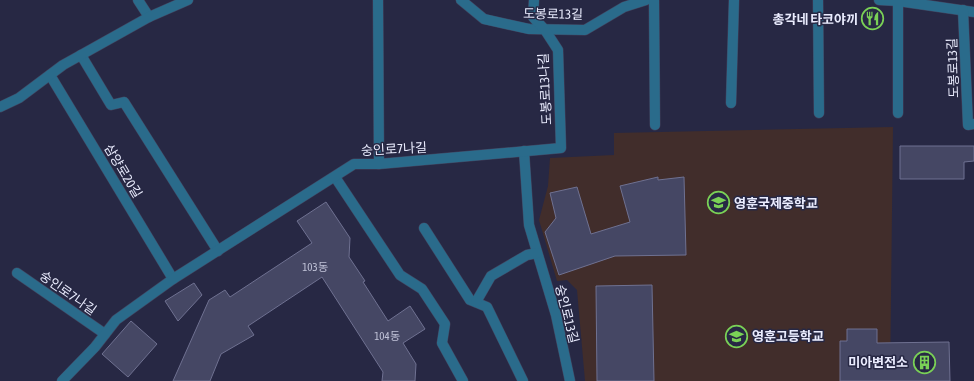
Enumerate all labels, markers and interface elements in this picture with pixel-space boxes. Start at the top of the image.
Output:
street label: 도봉로13길 [523,6,583,22]
restaurant icon: 총각네 타코야끼 [860,6,886,32]
place label: 총각네 타코야끼 [772,12,858,27]
street label: 도봉로13길 [944,38,962,98]
street label: 도봉로13나길 [536,53,554,125]
street label: 숭인로7나길 [361,140,427,158]
street label: 삼양로20길 [101,141,145,201]
school or university icon: 영훈국제중학교 [705,190,731,216]
place label: 영훈국제중학교 [734,196,818,211]
house number: 103동 [302,261,328,273]
street label: 숭인로7나길 [37,268,99,318]
street label: 숭인로13길 [552,283,582,345]
school or university icon: 영훈고등학교 [723,323,749,349]
place label: 영훈고등학교 [752,329,824,344]
house number: 104동 [374,330,400,342]
building icon: 미아변전소 [911,349,937,375]
place label: 미아변전소 [848,355,908,370]

